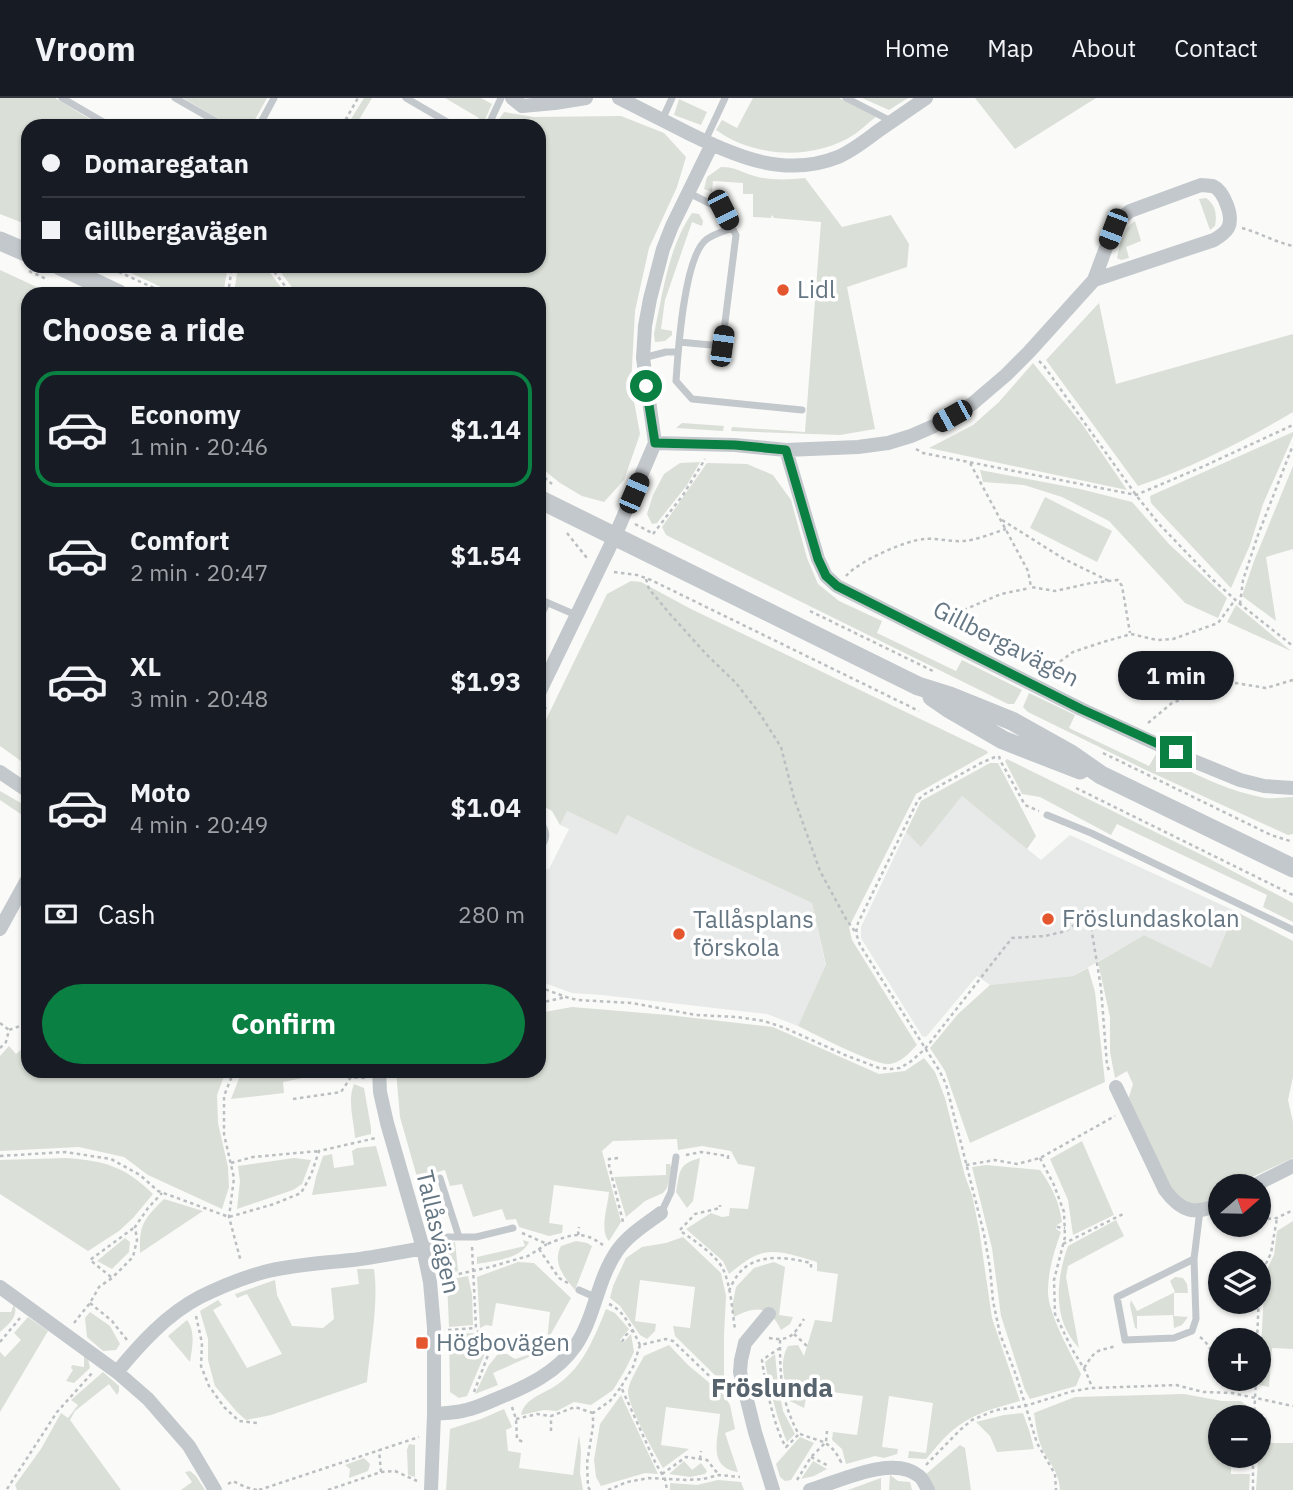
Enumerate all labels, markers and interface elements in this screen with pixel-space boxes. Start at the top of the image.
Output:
text: Vroom [35,27,136,70]
text: Home [885,32,949,64]
text: Map [987,32,1033,64]
text: About [1071,32,1136,64]
text: Contact [1174,32,1258,64]
text: Domaregatan [84,146,249,180]
car [705,187,742,233]
car [1096,206,1131,252]
text: Gillbergavägen [84,213,268,247]
place label: Lidl [797,273,835,305]
marker: Lidl [775,282,791,298]
text: Choose a ride [42,308,245,350]
car [709,324,736,368]
route start [630,370,662,402]
text: Economy [130,397,241,431]
car [929,397,976,435]
icon: car [46,398,109,461]
text: $1.14 [451,412,521,446]
text: 1 min · 20:46 [130,431,268,461]
car [617,470,652,516]
text: Comfort [130,523,229,557]
icon: car [46,524,109,587]
text: $1.54 [451,538,521,572]
text: 2 min · 20:47 [130,557,268,587]
street label: Gillbergavägen [928,593,1085,694]
text: XL [130,649,161,683]
icon: car [46,650,109,713]
callout: 1 min [1118,650,1234,700]
text: 1 min [1146,660,1206,690]
text: $1.93 [451,664,521,698]
text: 3 min · 20:48 [130,683,268,713]
route end [1160,736,1192,768]
text: Moto [130,775,190,809]
icon: car [46,776,109,839]
text: $1.04 [451,790,521,824]
text: 4 min · 20:49 [130,809,268,839]
icon: cash [42,895,80,933]
text: Cash [98,897,155,931]
text: 280 m [458,899,525,929]
place label: Fröslundaskolan [1062,902,1240,934]
place label: Tallåsplans förskola [693,903,814,963]
marker: Fröslundaskolan [1040,911,1056,927]
marker: Tallåsplans förskola [671,926,687,942]
button: Confirm [42,984,525,1064]
street label: Tallåsvägen [409,1167,469,1297]
north arrow [1208,1174,1270,1237]
map controls [1208,1174,1271,1468]
button: layers [1208,1251,1271,1314]
place label: Högbovägen [436,1326,570,1358]
button: + [1208,1328,1271,1391]
marker: Högbovägen [414,1335,430,1351]
district label: Fröslunda [711,1370,833,1404]
button: − [1208,1405,1271,1468]

